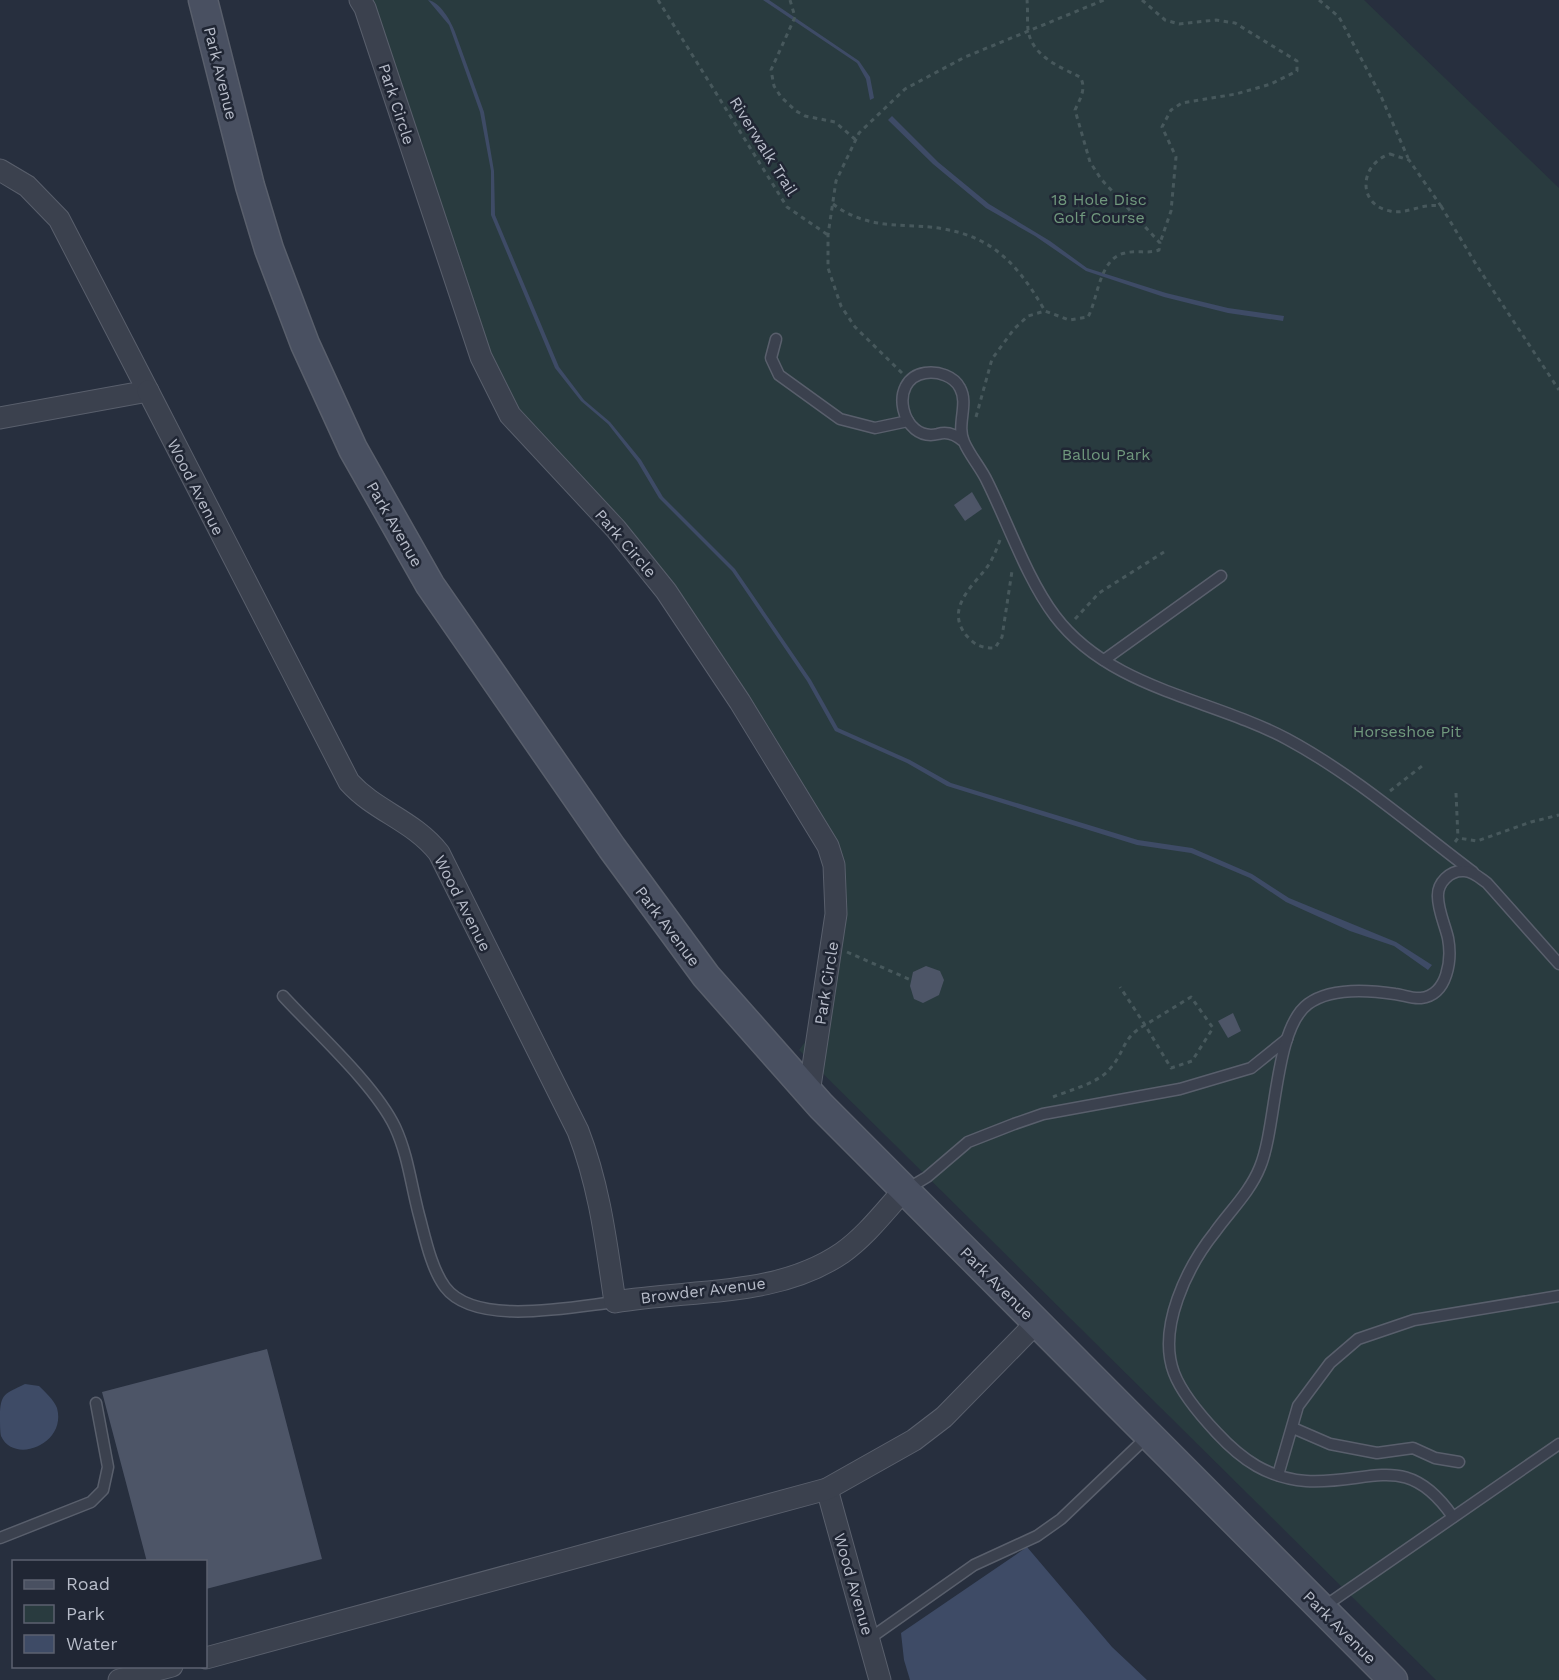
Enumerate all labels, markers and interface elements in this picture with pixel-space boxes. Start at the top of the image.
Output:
street label: Park Avenue [200,24,241,122]
street label: Park Circle [374,61,419,147]
street label: Riverwalk Trail [726,93,802,199]
park label: 18 Hole Disc Golf Course [1051,190,1147,227]
street label: Wood Avenue [163,436,228,539]
park label: Ballou Park [1062,445,1150,464]
street label: Park Avenue [362,478,427,570]
street label: Park Circle [591,505,660,581]
park label: Horseshoe Pit [1353,722,1462,741]
street label: Wood Avenue [430,852,495,955]
street label: Park Avenue [631,882,704,970]
street label: Park Circle [811,940,842,1026]
street label: Park Avenue [956,1243,1037,1324]
street label: Browder Avenue [639,1273,767,1308]
street label: Wood Avenue [830,1531,877,1637]
legend [12,1560,207,1668]
text: Road [66,1573,110,1594]
street label: Park Avenue [1299,1587,1380,1668]
text: Park [66,1603,105,1624]
text: Water [66,1633,118,1654]

